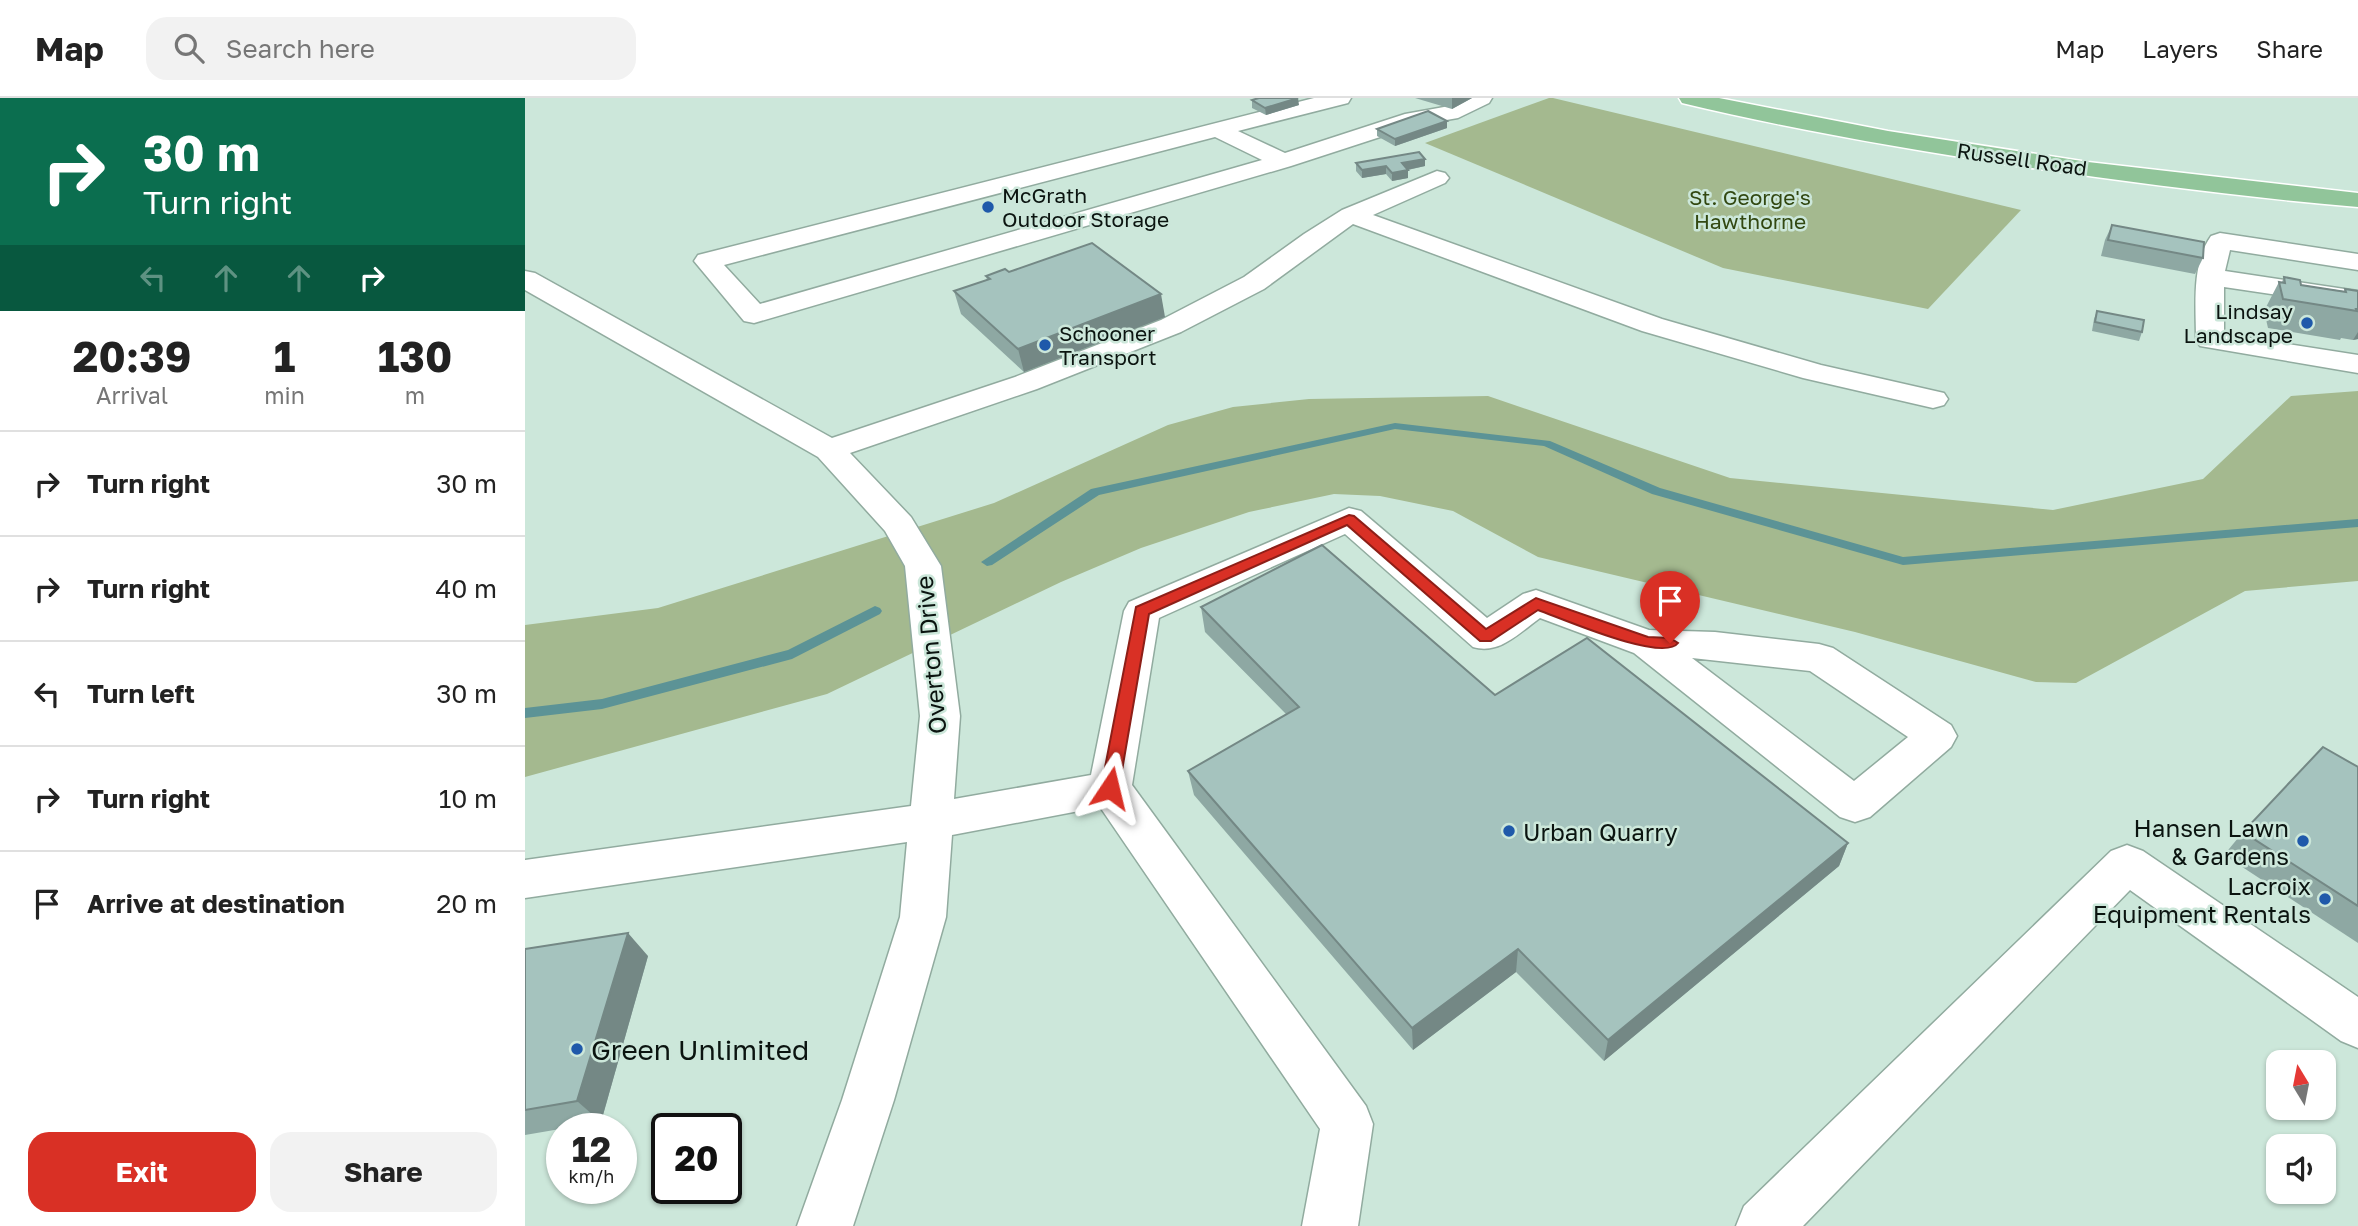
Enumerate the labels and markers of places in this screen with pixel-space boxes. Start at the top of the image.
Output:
place label: McGrath Outdoor Storage [1002,182,1169,232]
marker: McGrath Outdoor Storage [980,199,996,215]
place label: Lindsay Landscape [2184,298,2293,348]
marker: Lindsay Landscape [2299,315,2315,331]
place label: Schooner Transport [1059,320,1157,370]
marker: Schooner Transport [1037,337,1053,353]
pin [1640,571,1700,643]
place label: Hansen Lawn & Gardens [2134,813,2289,870]
place label: Urban Quarry [1523,817,1678,846]
marker: Urban Quarry [1501,823,1517,839]
marker: Hansen Lawn & Gardens [2295,833,2311,849]
place label: Lacroix Equipment Rentals [2093,871,2311,928]
marker: Lacroix Equipment Rentals [2317,891,2333,907]
place label: Green Unlimited [591,1033,809,1066]
marker: Green Unlimited [569,1041,585,1057]

